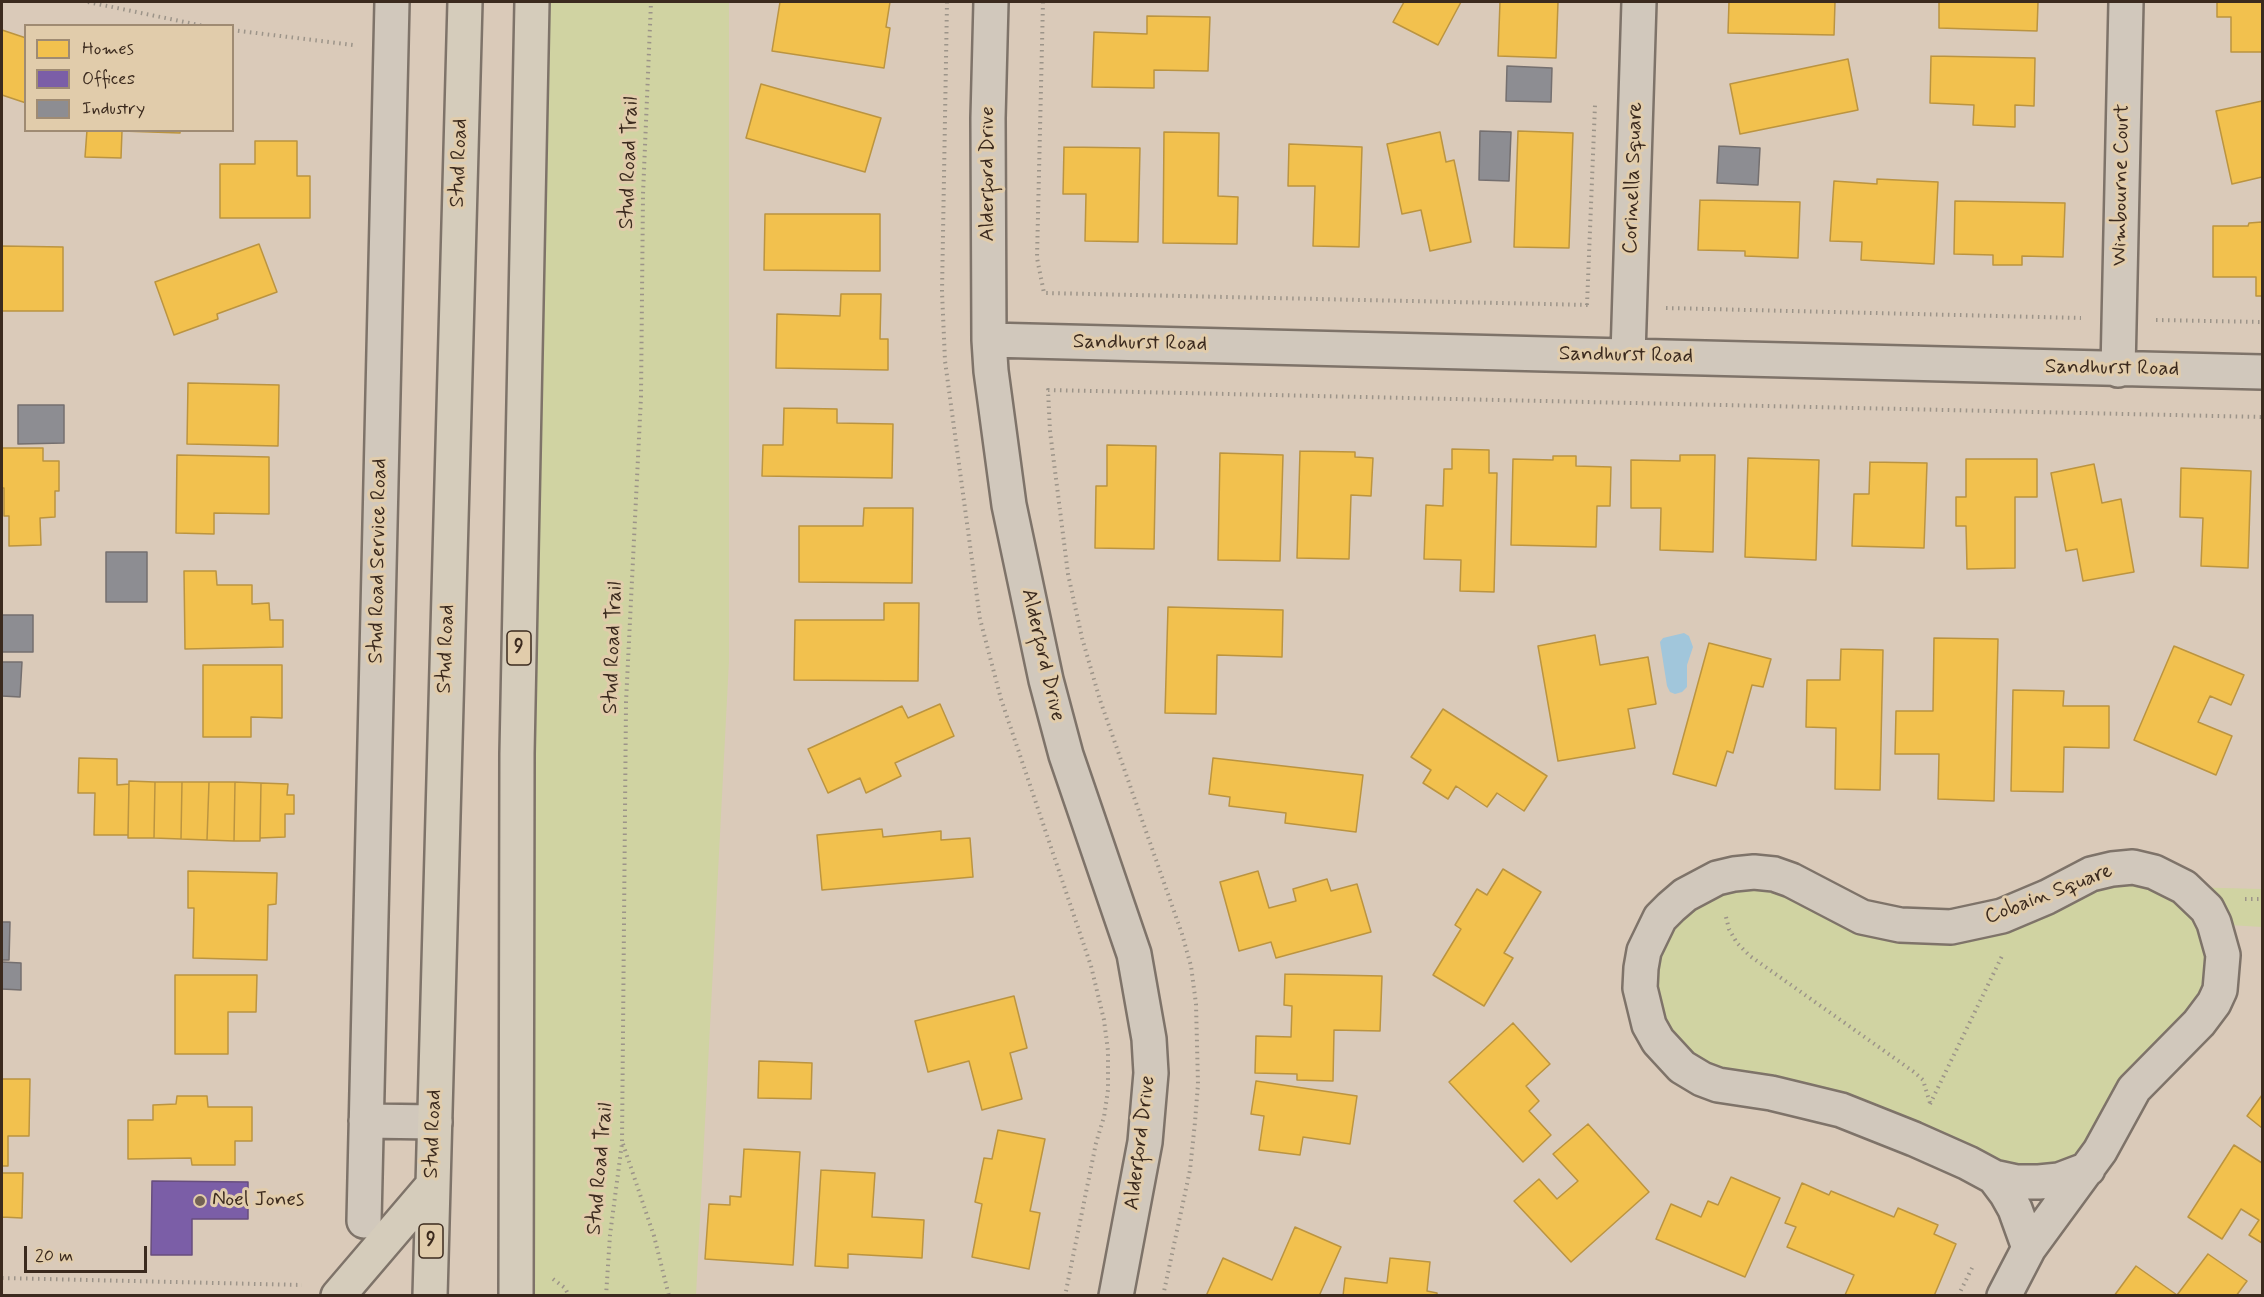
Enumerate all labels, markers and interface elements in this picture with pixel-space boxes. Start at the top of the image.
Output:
legend [24,24,234,132]
text: Homes [82,37,134,61]
text: Offices [82,67,135,91]
street label: Stud Road Trail [615,96,645,230]
text: Industry [82,97,145,121]
street label: Corinella Square [1619,101,1649,255]
street label: Wimbourne Court [2108,104,2136,266]
street label: Alderford Drive [976,106,1002,242]
street label: Stud Road [446,118,474,208]
street label: Sandhurst Road [1073,330,1207,358]
street label: Sandhurst Road [1559,342,1693,370]
street label: Sandhurst Road [2045,355,2179,383]
street label: Stud Road Service Road [365,458,393,664]
street label: Stud Road Trail [599,581,629,715]
street label: Alderford Drive [1015,586,1069,724]
street label: Stud Road [433,604,461,694]
road number: 9 [507,631,531,665]
street label: Cobain Square [1982,859,2116,931]
street label: Alderford Drive [1120,1074,1162,1212]
street label: Stud Road [420,1089,448,1179]
street label: Stud Road Trail [583,1102,619,1236]
place label: Noel Jones [212,1188,304,1214]
marker: Noel Jones [193,1194,207,1208]
road number: 9 [419,1224,443,1258]
scale bar [27,1234,150,1272]
text: 20 m [35,1244,73,1268]

